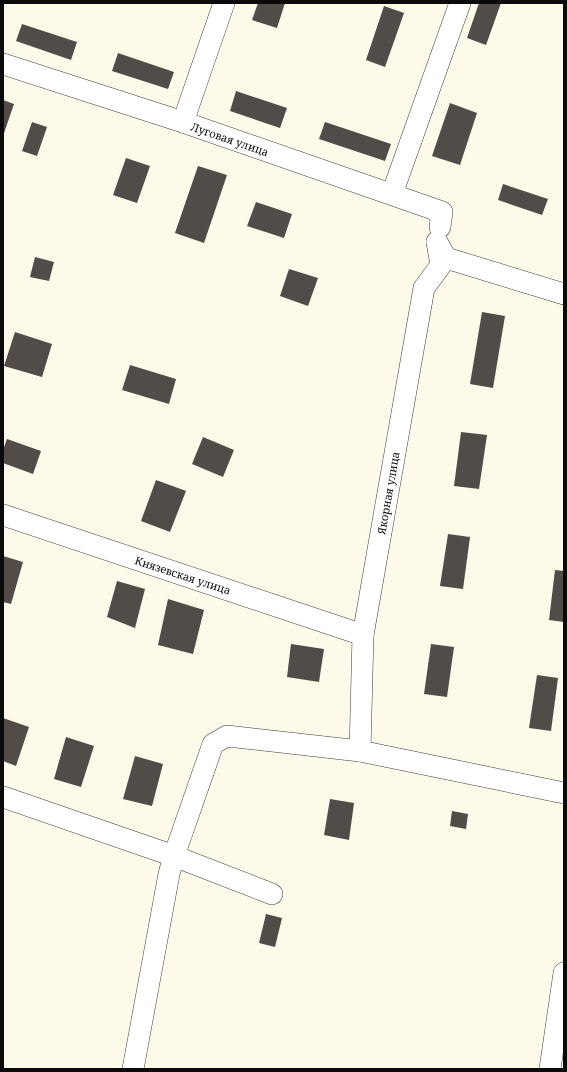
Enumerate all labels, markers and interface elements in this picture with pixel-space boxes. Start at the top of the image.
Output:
street label: Луговая улица [189,119,271,159]
street label: Якорная улица [373,450,403,537]
street label: Князевская улица [133,552,233,598]

